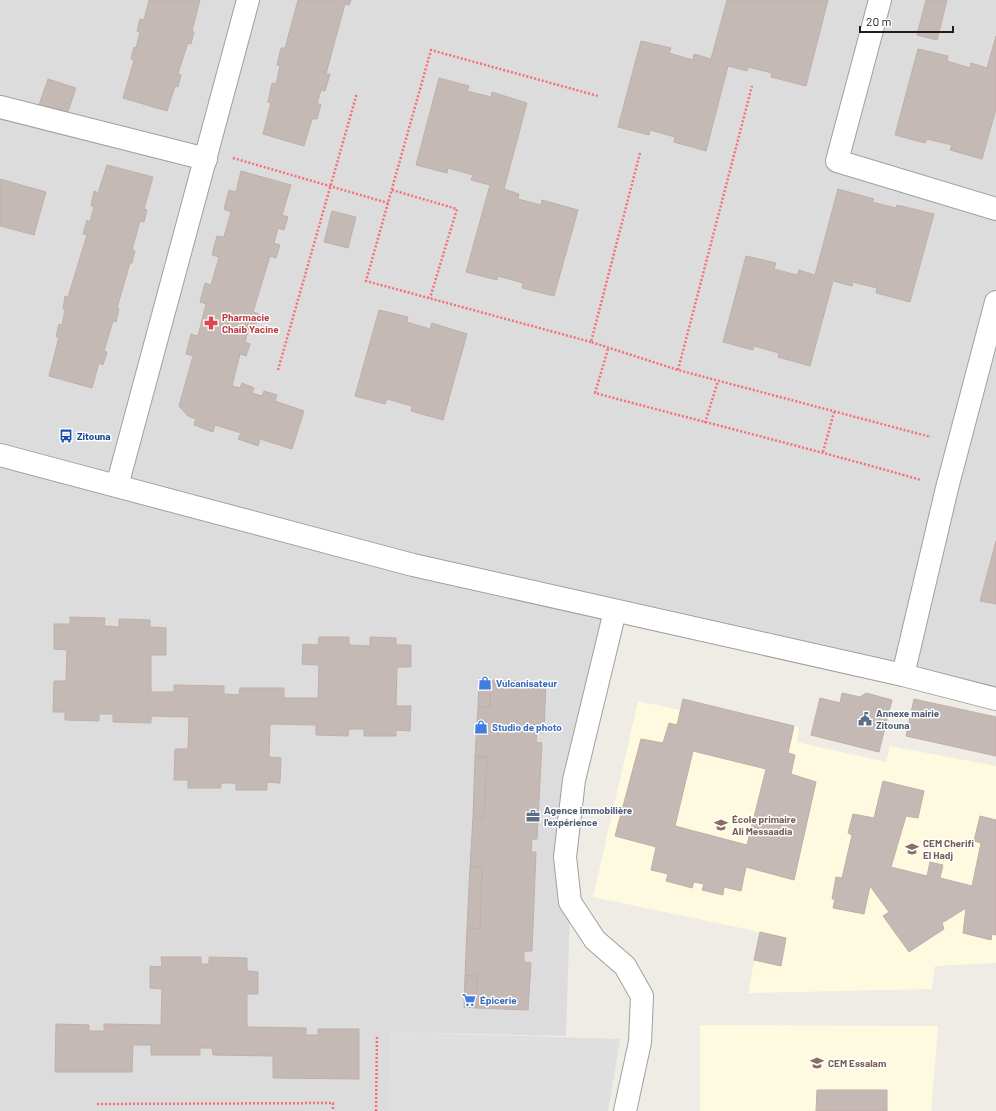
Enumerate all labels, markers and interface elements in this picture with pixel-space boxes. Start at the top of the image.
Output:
scale bar [860,8,953,34]
text: 20 m [866,14,892,28]
place label: Pharmacie Chaib Yacine [222,311,279,335]
pharmacy icon: Pharmacie Chaib Yacine [203,315,219,331]
bus stop icon: Zitouna [58,428,74,444]
place label: Zitouna [77,430,111,442]
shop icon: Vulcanisateur [477,675,493,691]
place label: Vulcanisateur [496,677,557,689]
place label: Annexe mairie Zitouna [876,707,940,731]
public building icon: Annexe mairie Zitouna [857,711,873,727]
shop icon: Studio de photo [473,719,489,735]
place label: Studio de photo [492,721,562,733]
place label: Agence immobilière l'expérience [544,804,633,828]
office icon: Agence immobilière l'expérience [525,808,541,824]
place label: École primaire Ali Messaadia [732,813,797,837]
school or university icon: École primaire Ali Messaadia [713,817,729,833]
place label: CEM Cherifi El Hadj [923,837,974,861]
school or university icon: CEM Cherifi El Hadj [904,841,920,857]
supermarket icon: Épicerie [461,992,477,1008]
place label: Épicerie [480,994,517,1006]
school or university icon: CEM Essalam [809,1055,825,1071]
place label: CEM Essalam [828,1057,886,1069]

